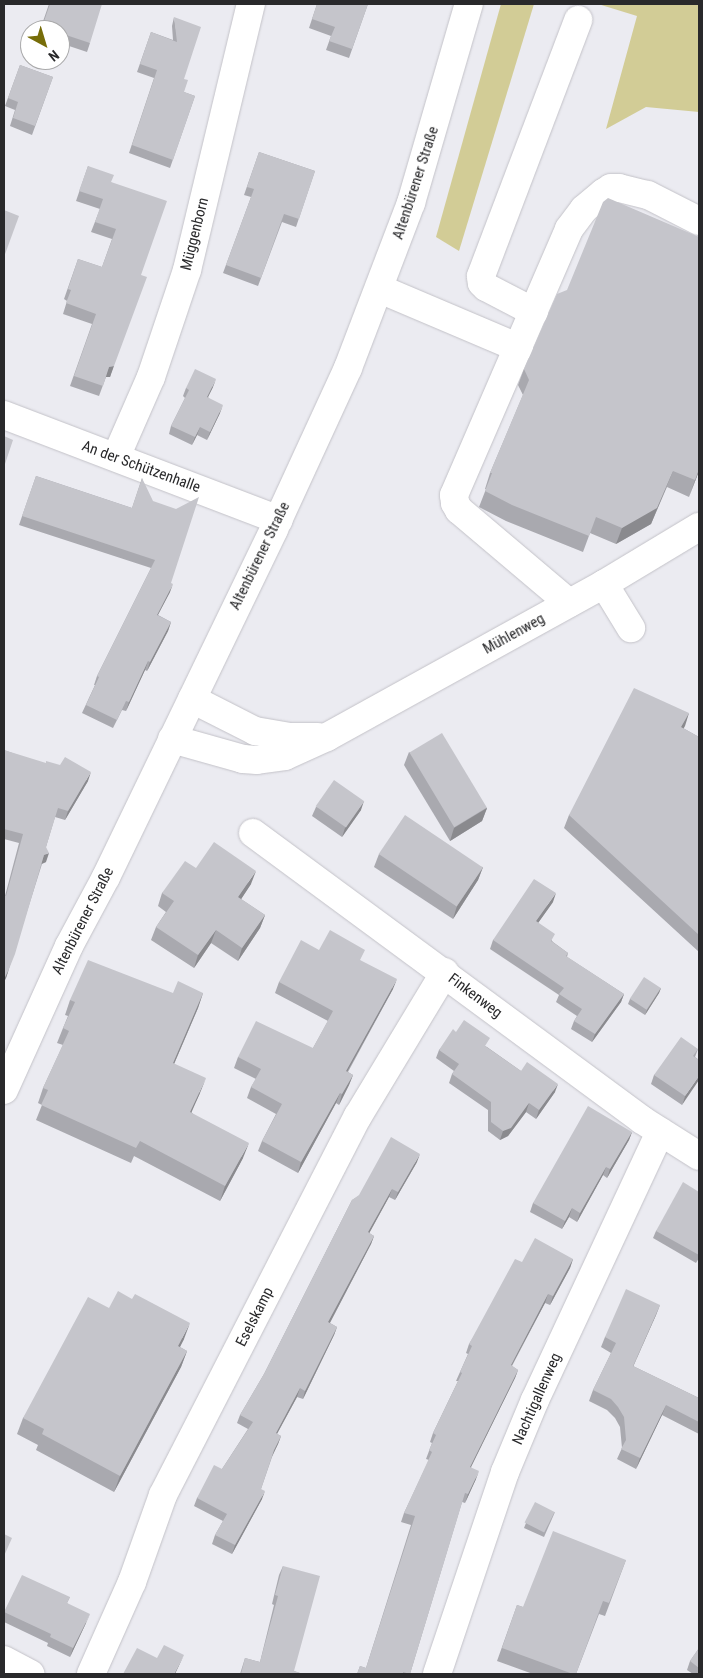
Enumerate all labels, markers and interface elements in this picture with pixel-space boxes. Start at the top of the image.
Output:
north arrow [20,20,70,70]
text: N [45,47,62,65]
street label: Altenbürener Straße [389,124,443,242]
street label: Müggenborn [177,196,213,272]
street label: An der Schützenhalle [79,437,203,497]
street label: Altenbürener Straße [226,499,294,613]
street label: Mühlenweg [480,610,548,658]
street label: Altenbürener Straße [48,864,118,978]
street label: Finkenweg [444,970,506,1022]
street label: Eselskamp [232,1284,278,1350]
street label: Nachtigallenweg [509,1350,565,1448]

